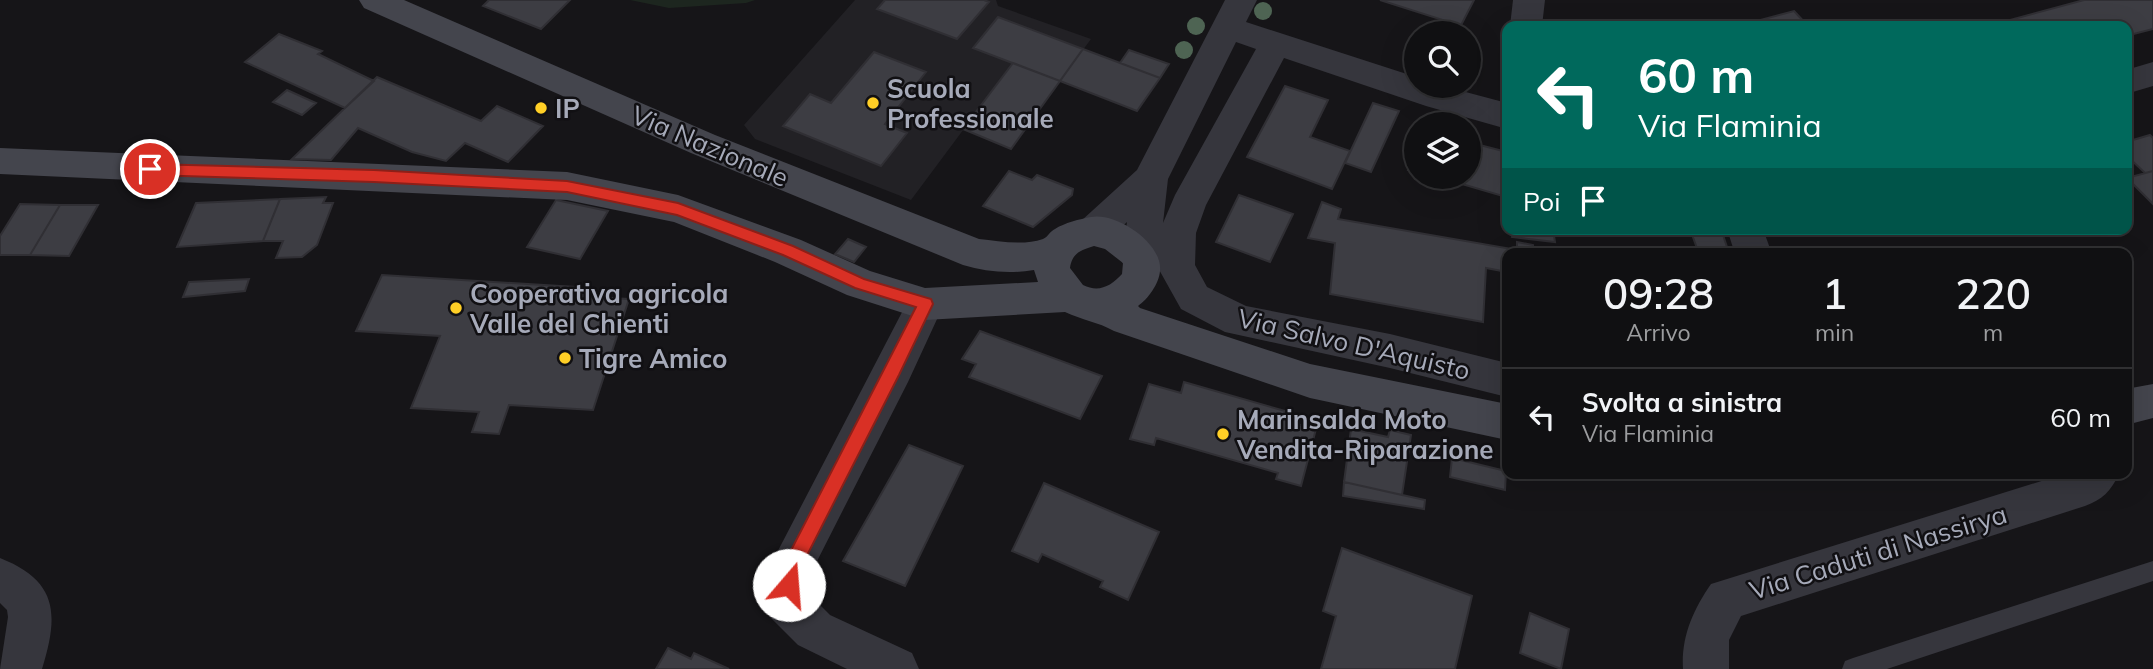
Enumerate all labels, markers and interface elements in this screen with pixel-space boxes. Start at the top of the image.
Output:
map controls [1404,21,1481,189]
button: search [1404,21,1481,98]
text: 60 m [1638,44,1754,105]
icon: left [1523,49,1614,140]
place label: Scuola Professionale [887,72,1054,135]
place label: IP [555,92,580,125]
marker: Scuola Professionale [865,95,881,111]
street label: Via Nazionale [626,98,794,194]
marker: IP [533,100,549,116]
text: Via Flaminia [1638,105,1822,145]
button: layers [1404,112,1481,189]
pin [120,139,180,199]
icon: arrive [131,150,169,188]
icon: arrive [1574,182,1612,220]
text: Poi [1523,185,1560,218]
text: 09:28 [1603,267,1714,320]
text: 1 [1822,267,1847,320]
text: 220 [1955,267,2031,320]
place label: Cooperativa agricola Valle del Chienti [469,277,728,340]
marker: Cooperativa agricola Valle del Chienti [448,300,464,316]
street label: Via Salvo D'Aquisto [1235,301,1473,387]
text: Arrivo [1626,318,1691,347]
text: min [1815,318,1854,347]
text: m [1983,318,2003,347]
place label: Tigre Amico [579,342,727,375]
marker: Tigre Amico [557,350,573,366]
text: Svolta a sinistra [1582,386,1782,419]
icon: left [1523,398,1561,436]
text: 60 m [2050,401,2111,434]
place label: Marinsalda Moto Vendita-Riparazione [1236,403,1494,466]
text: Via Flaminia [1582,419,1714,448]
marker: Marinsalda Moto Vendita-Riparazione [1215,426,1231,442]
street label: Via Caduti di Nassirya [1745,497,2011,607]
position arrow [752,548,826,622]

